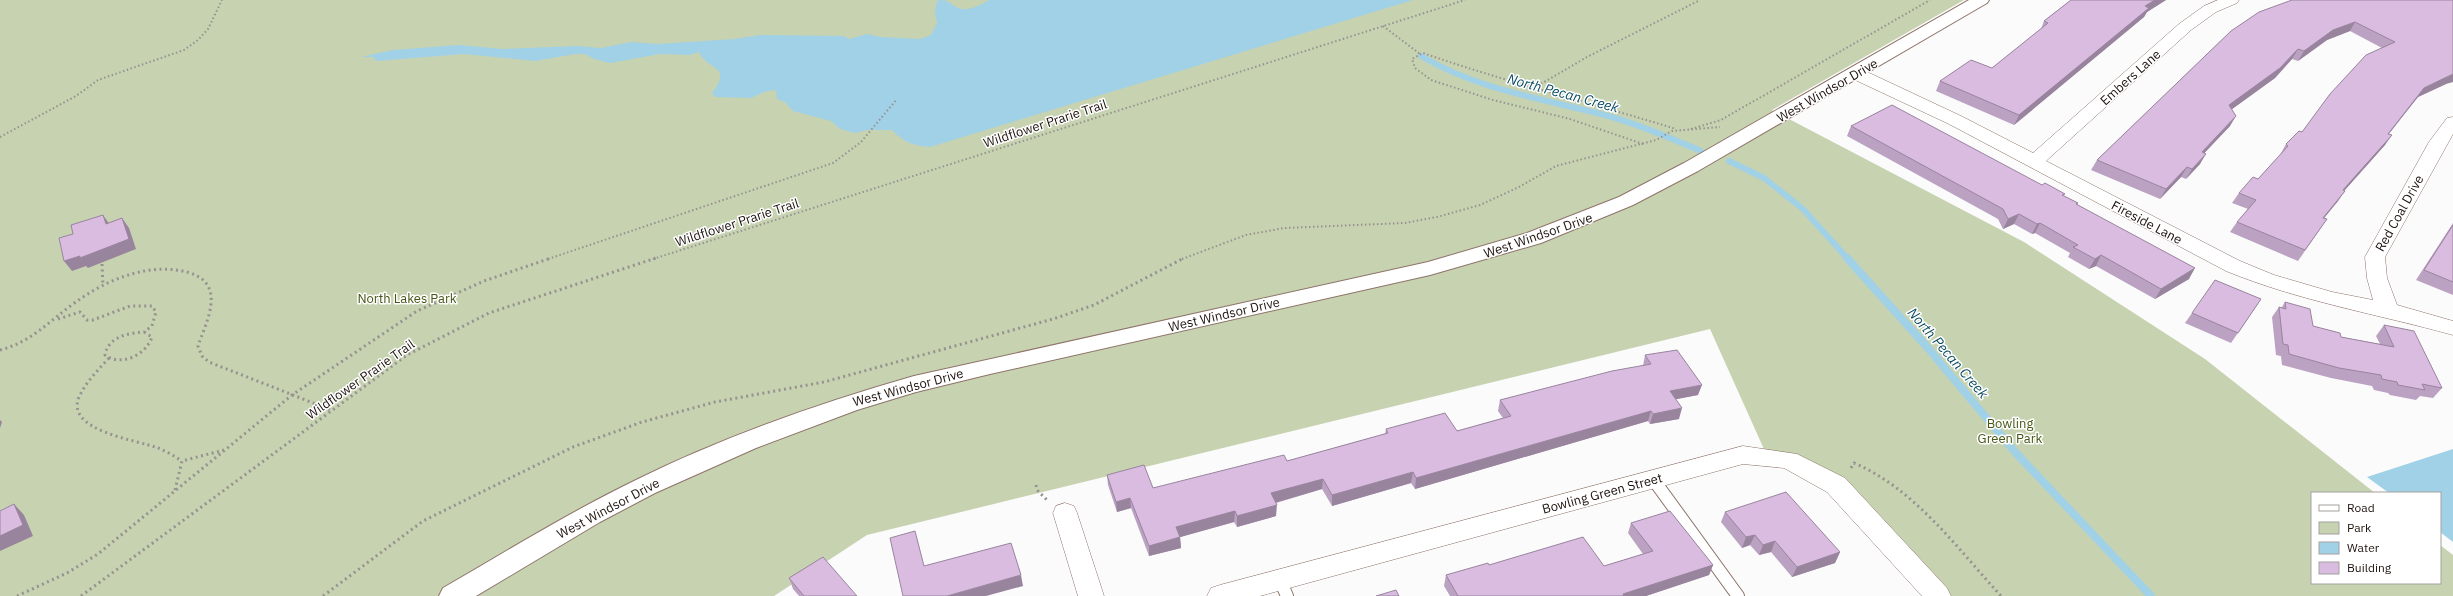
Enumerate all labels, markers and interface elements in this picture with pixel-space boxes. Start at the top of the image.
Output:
street label: Embers Lane [2097,46,2164,109]
street label: West Windsor Drive [1774,55,1881,126]
water label: North Pecan Creek [1505,69,1621,117]
street label: Wildflower Prarie Trail [981,95,1109,151]
street label: Red Coal Drive [2371,172,2427,255]
street label: Wildflower Prarie Trail [673,194,801,250]
street label: Fireside Lane [2108,197,2185,248]
street label: West Windsor Drive [1482,209,1595,262]
park label: North Lakes Park [357,290,457,307]
street label: West Windsor Drive [1167,293,1281,336]
water label: North Pecan Creek [1904,304,1993,403]
street label: Wildflower Prarie Trail [303,335,418,423]
street label: West Windsor Drive [851,365,965,410]
park label: Bowling Green Park [1978,415,2043,447]
street label: Bowling Green Street [1540,469,1664,518]
street label: West Windsor Drive [554,474,662,543]
legend [2311,492,2441,584]
text: Road [2347,500,2375,515]
text: Park [2347,520,2372,535]
text: Water [2347,540,2380,555]
text: Building [2347,560,2392,575]

